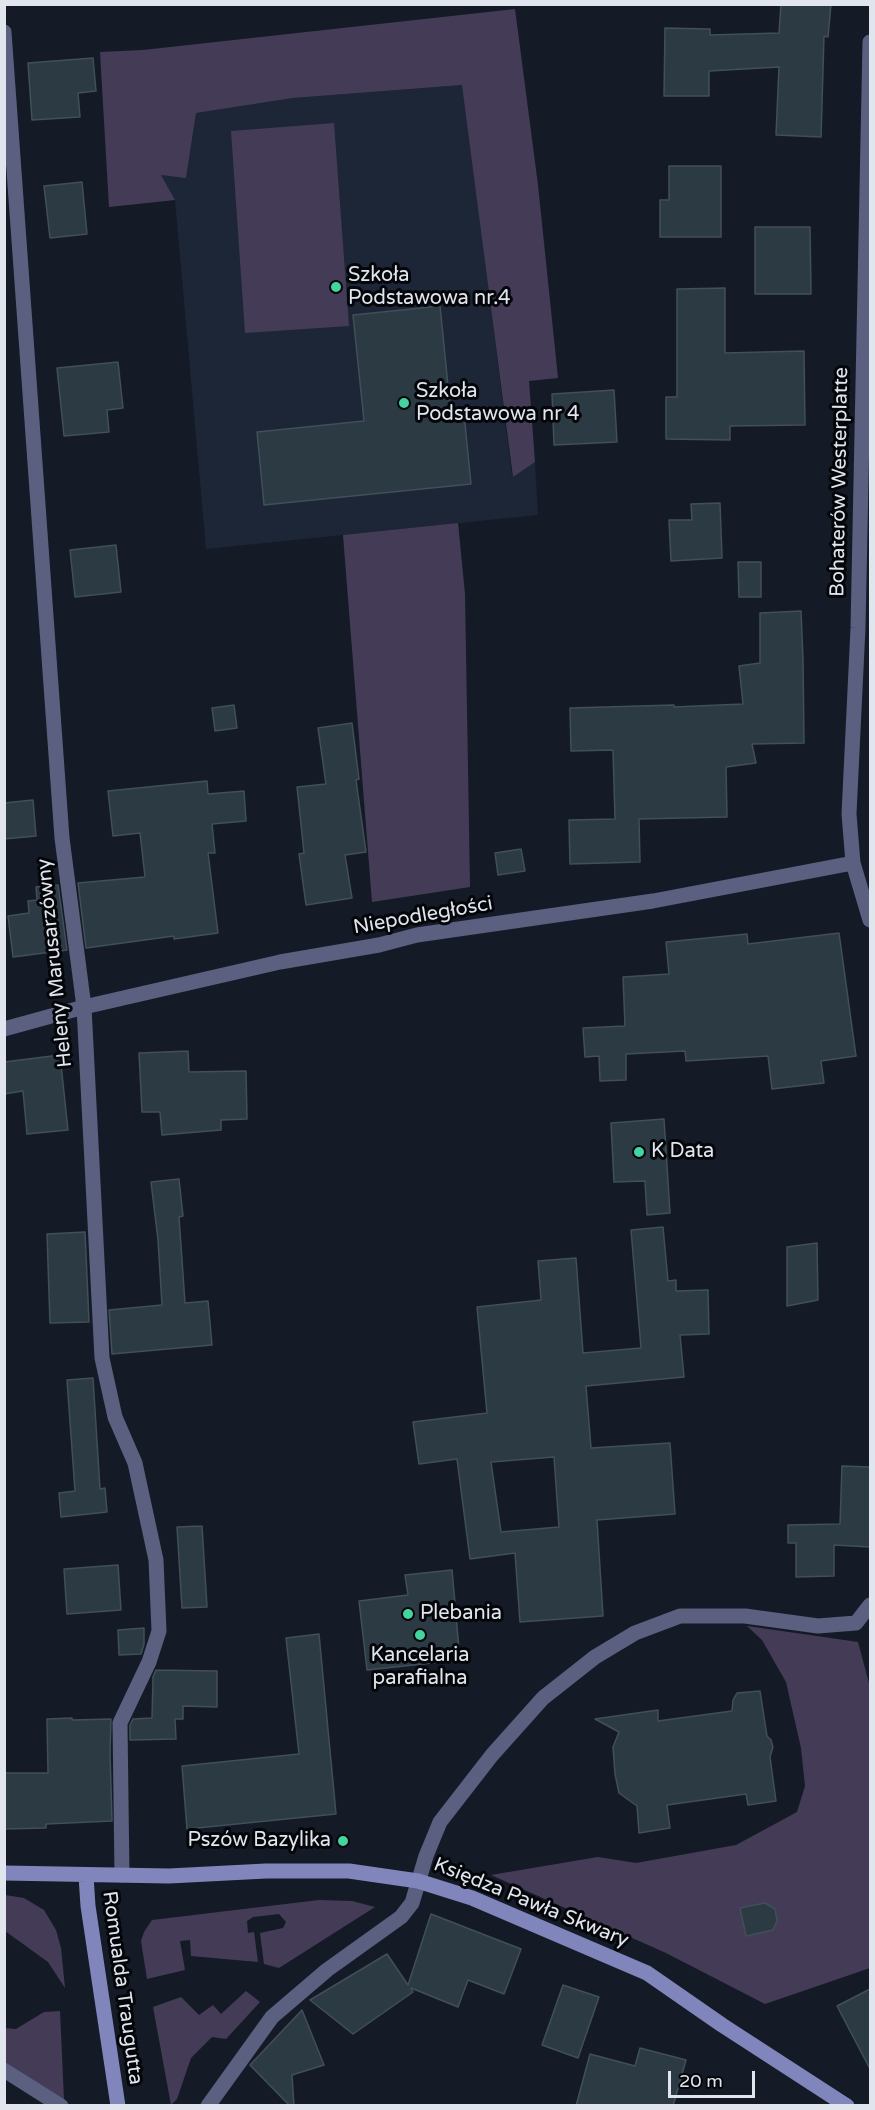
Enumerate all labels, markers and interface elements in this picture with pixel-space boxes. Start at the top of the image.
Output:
place label: Szkoła Podstawowa nr.4 [348,264,511,311]
marker: Szkoła Podstawowa nr.4 [329,280,343,294]
street label: Bohaterów Westerplatte [826,367,854,597]
place label: Szkoła Podstawowa nr 4 [416,380,580,427]
marker: Szkoła Podstawowa nr 4 [397,396,411,410]
street label: Heleny Marusarzówny [32,857,78,1069]
street label: Niepodległości [351,892,495,940]
place label: K Data [651,1140,714,1164]
marker: K Data [632,1145,646,1159]
place label: Plebania [420,1602,502,1626]
marker: Plebania [401,1607,415,1621]
marker: Kancelaria parafialna [413,1628,427,1642]
place label: Kancelaria parafialna [371,1644,469,1691]
place label: Pszów Bazylika [187,1829,331,1853]
marker: Pszów Bazylika [336,1834,350,1848]
street label: Księdza Pawła Skwary [430,1853,632,1953]
street label: Romualda Traugutta [97,1890,147,2086]
scale bar [671,2059,758,2097]
text: 20 m [679,2070,723,2092]

